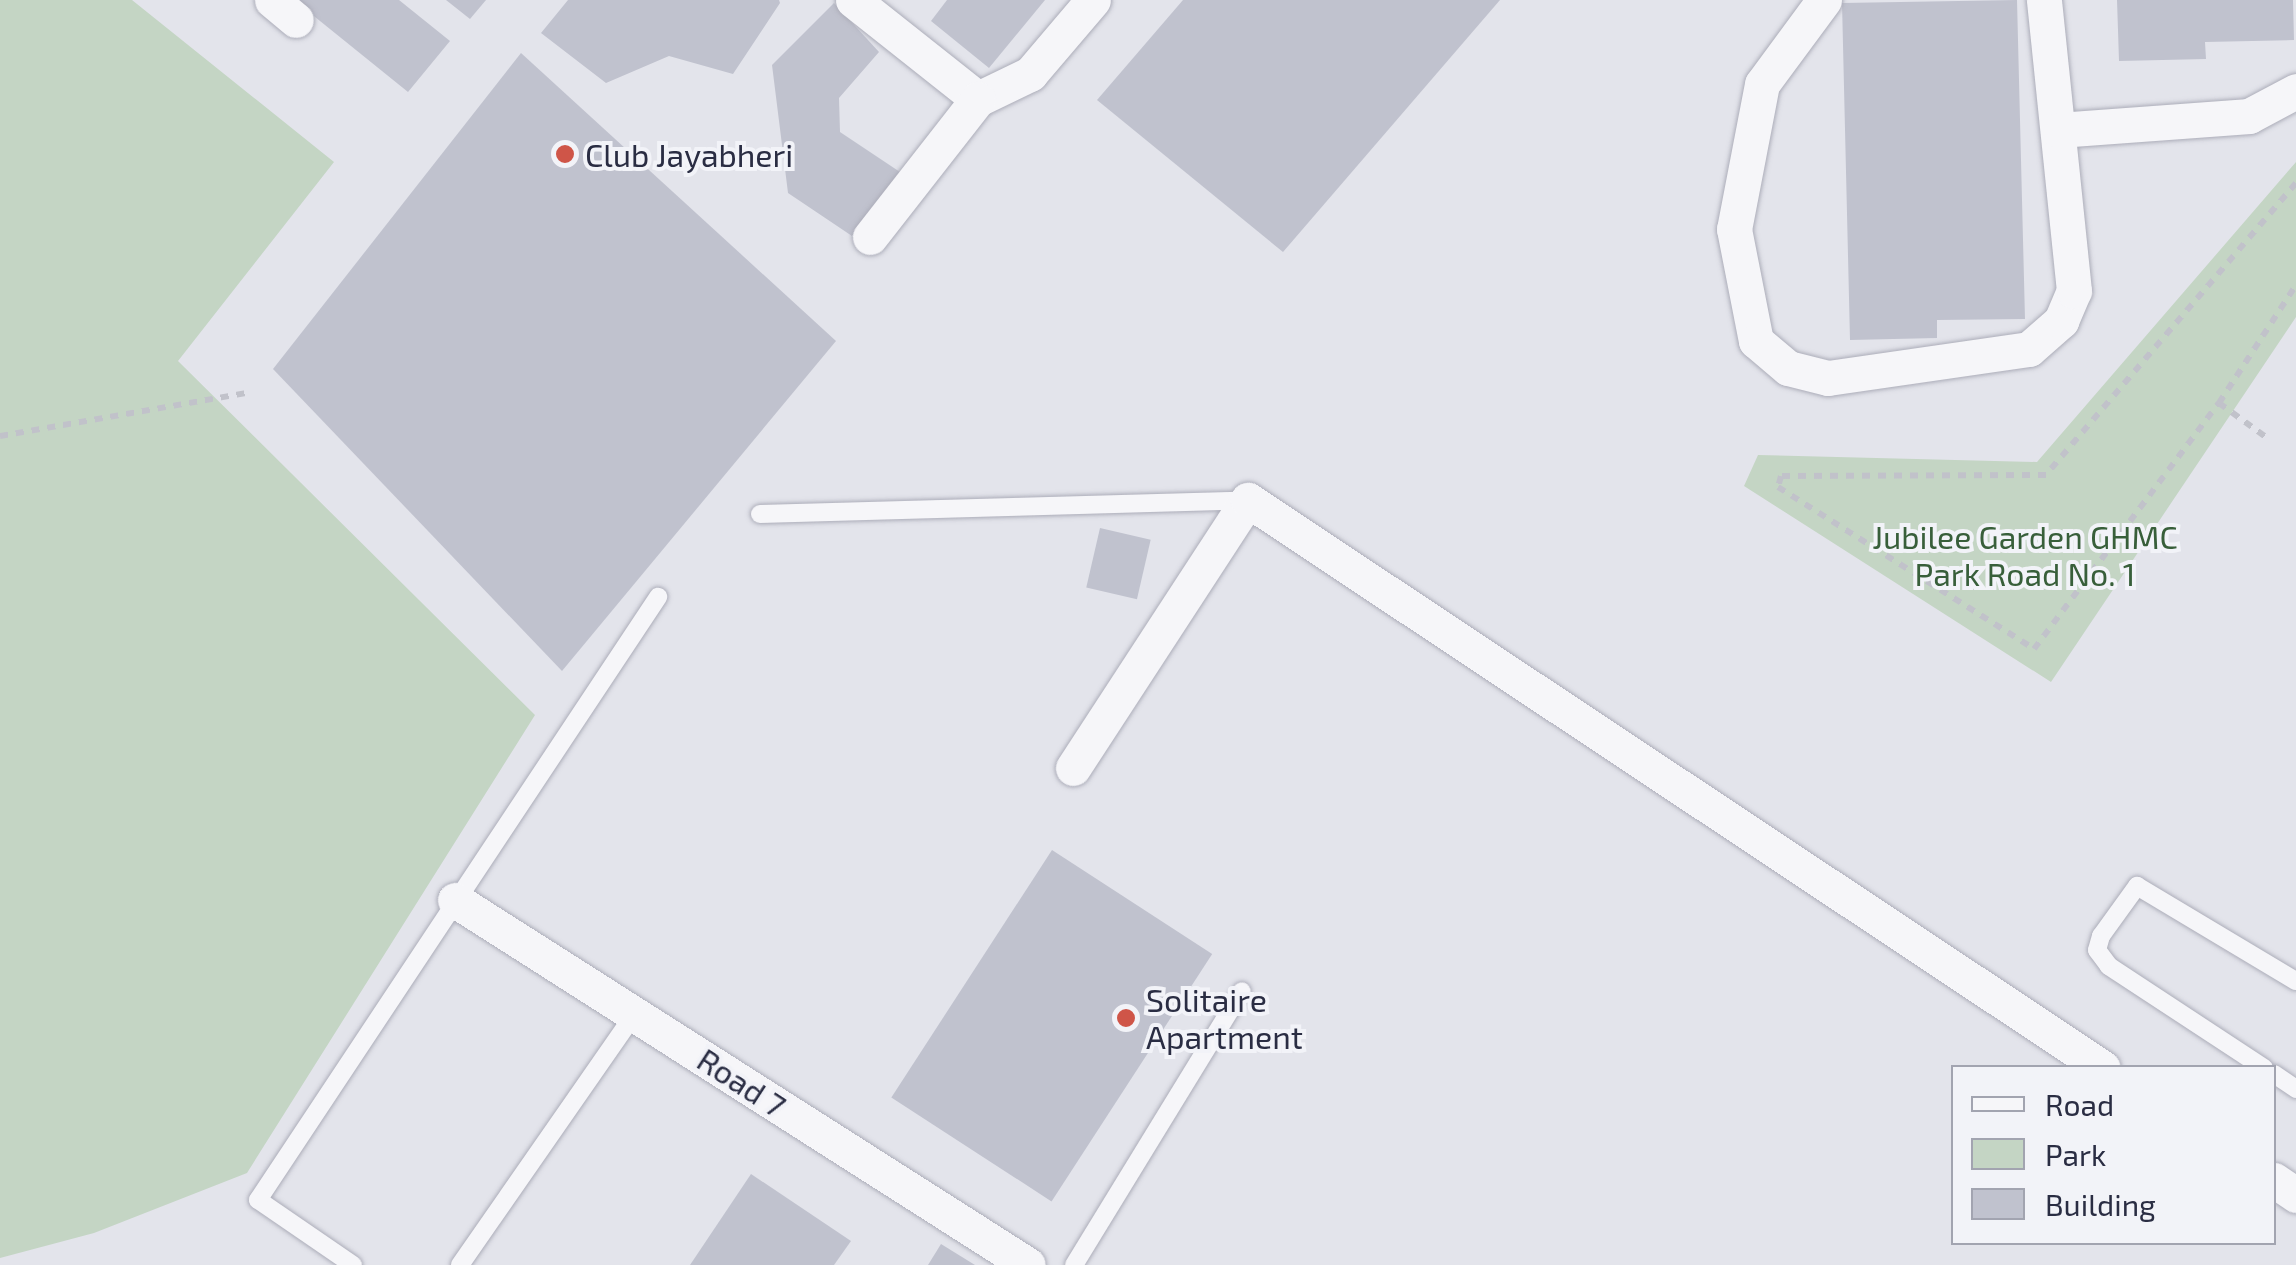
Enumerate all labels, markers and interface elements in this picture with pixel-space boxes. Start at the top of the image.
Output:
place label: Club Jayabheri [585,135,794,173]
marker: Club Jayabheri [554,143,576,165]
park label: Jubilee Garden GHMC Park Road No. 1 [1872,518,2178,593]
place label: Solitaire Apartment [1146,981,1303,1056]
marker: Solitaire Apartment [1115,1007,1137,1029]
street label: Road 7 [691,1039,793,1125]
legend [1951,1065,2276,1245]
text: Road [2045,1086,2114,1122]
text: Park [2045,1136,2106,1172]
text: Building [2045,1186,2156,1222]

